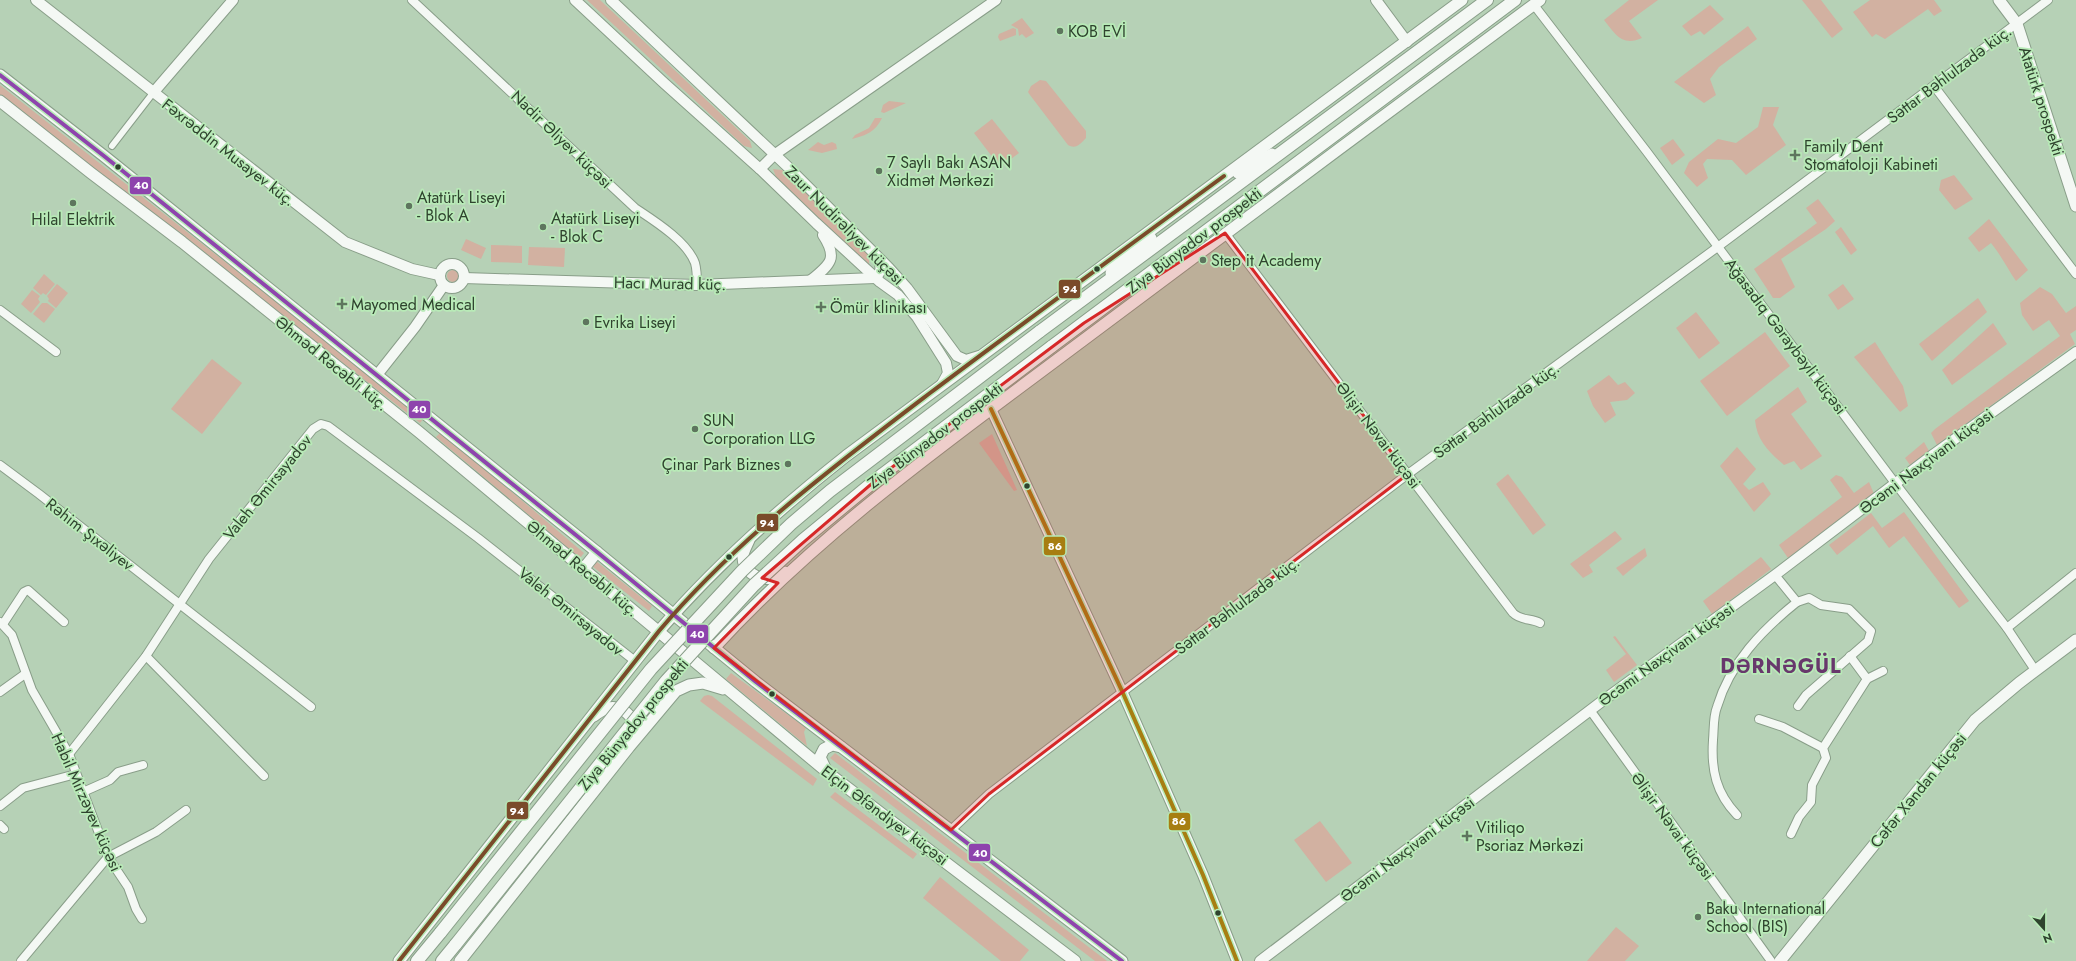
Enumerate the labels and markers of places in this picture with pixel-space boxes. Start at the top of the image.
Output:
place label: KOB EVİ [1068,20,1126,43]
marker: KOB EVİ [1055,26,1065,36]
place label: Family Dent Stomatoloji Kabineti [1804,135,1938,176]
marker: Family Dent Stomatoloji Kabineti [1789,149,1801,161]
place label: 7 Saylı Bakı ASAN Xidmət Mərkəzi [887,151,1011,192]
unlabelled marker [113,162,123,172]
marker: 7 Saylı Bakı ASAN Xidmət Mərkəzi [874,166,884,176]
place label: Atatürk Liseyi - Blok A [417,186,506,227]
marker: Hilal Elektrik [68,198,78,208]
marker: Atatürk Liseyi - Blok A [404,201,414,211]
place label: Atatürk Liseyi - Blok C [551,207,640,248]
place label: Hilal Elektrik [31,208,116,231]
marker: Atatürk Liseyi - Blok C [538,222,548,232]
place label: Step it Academy [1211,249,1322,272]
marker: Step it Academy [1198,255,1208,265]
unlabelled marker [1092,264,1102,274]
place label: Mayomed Medical [351,293,475,316]
place label: Ömür klinikası [830,296,927,319]
marker: Mayomed Medical [336,298,348,310]
marker: Ömür klinikası [815,301,827,313]
place label: Evrika Liseyi [594,311,676,334]
marker: Evrika Liseyi [581,317,591,327]
place label: SUN Corporation LLG [703,409,815,450]
marker: SUN Corporation LLG [690,424,700,434]
place label: Çinar Park Biznes [662,453,780,476]
marker: Çinar Park Biznes [783,459,793,469]
unlabelled marker [1022,481,1032,491]
unlabelled marker [724,552,734,562]
unlabelled marker [767,689,777,699]
place label: Vitiliqo Psoriaz Mərkəzi [1476,816,1584,857]
marker: Vitiliqo Psoriaz Mərkəzi [1461,830,1473,842]
place label: Baku International School (BIS) [1706,897,1825,938]
unlabelled marker [1213,908,1223,918]
marker: Baku International School (BIS) [1693,912,1703,922]

